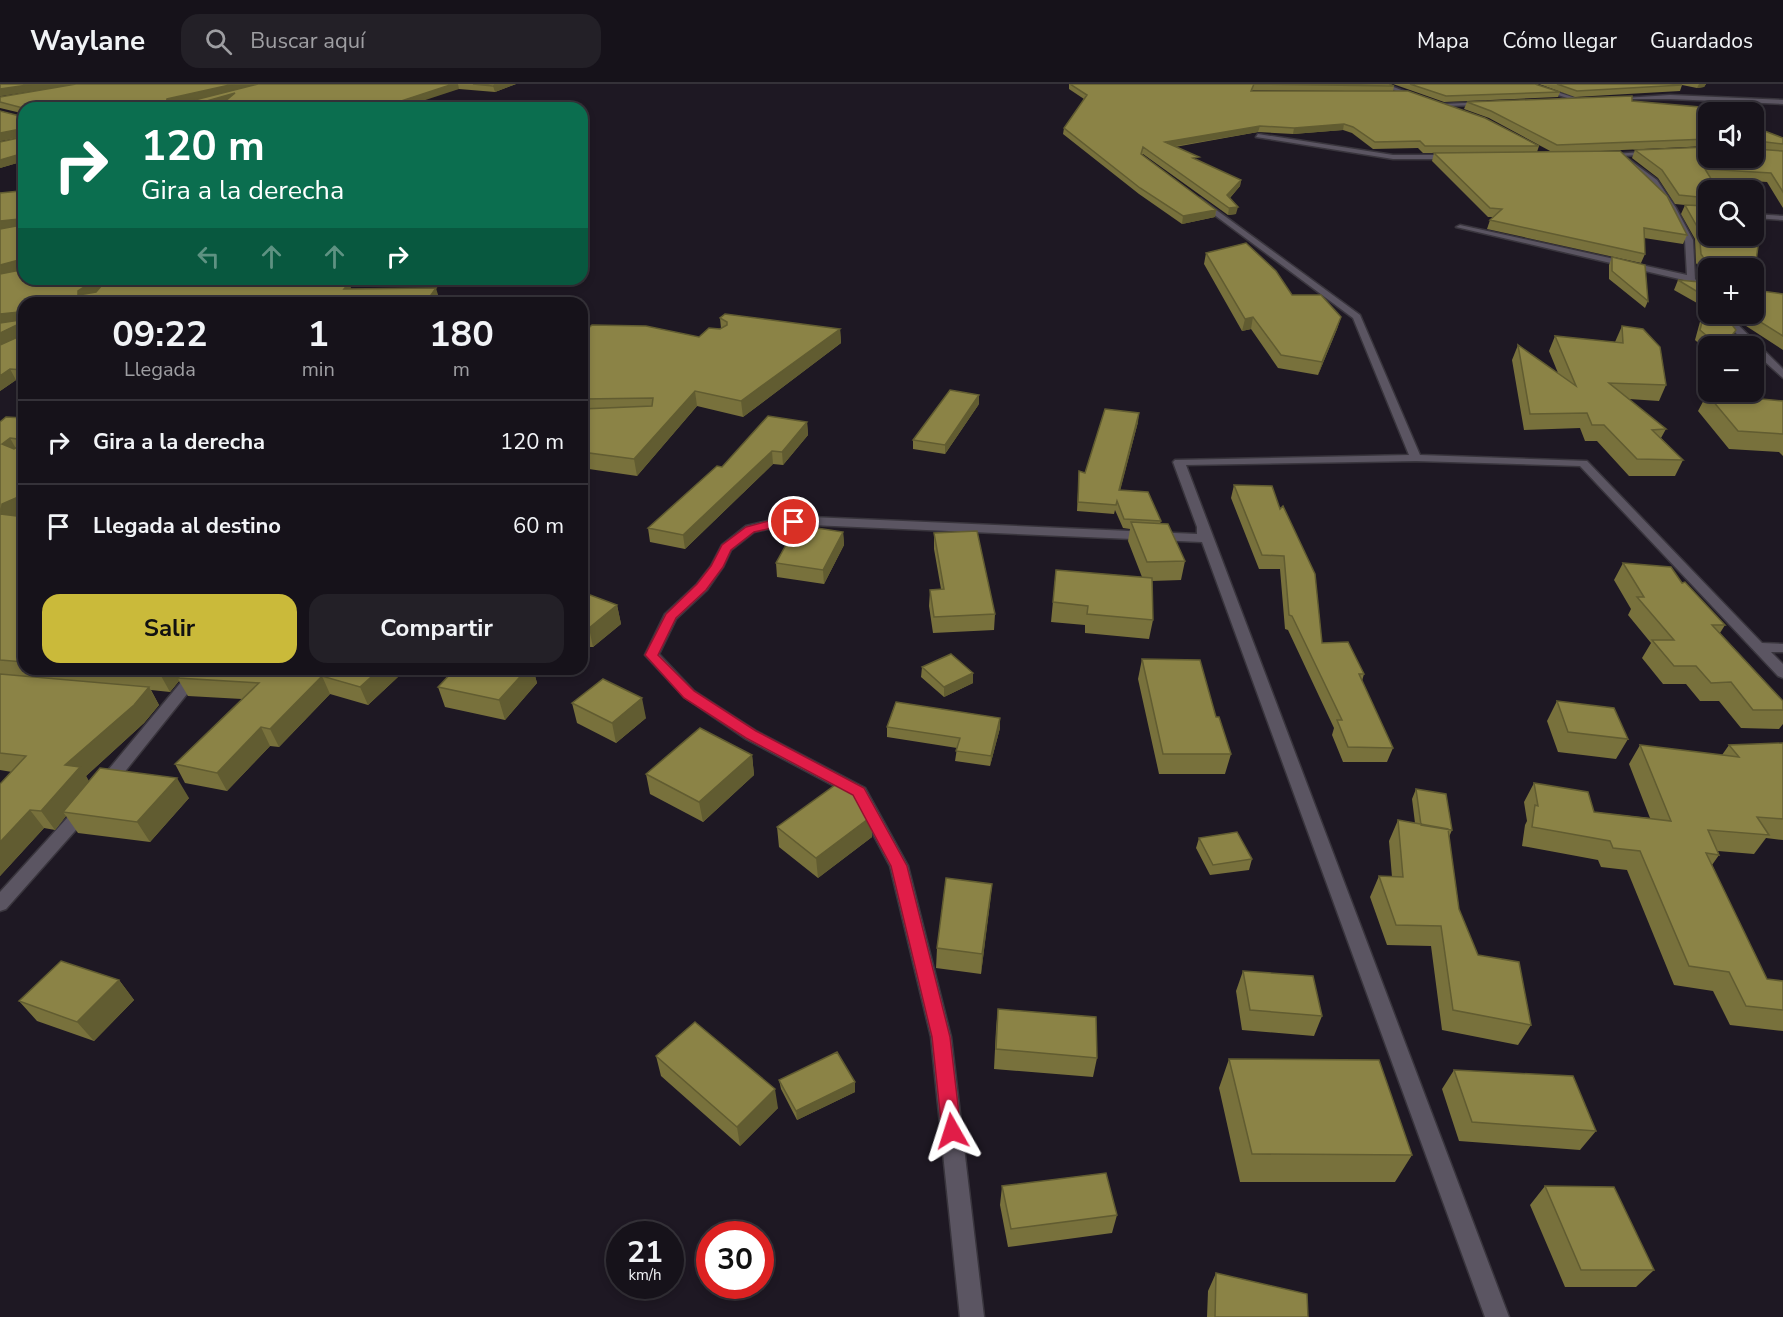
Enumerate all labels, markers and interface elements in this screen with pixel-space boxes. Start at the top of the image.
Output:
search box [181,14,601,68]
text: Waylane [30,22,145,60]
icon: search [202,25,235,58]
text: Buscar aquí [250,26,365,56]
text: Mapa [1417,27,1469,55]
text: Cómo llegar [1502,27,1617,55]
text: Guardados [1650,27,1753,55]
map controls [1698,102,1764,402]
button: sound [1698,102,1764,168]
text: 120 m [141,118,265,175]
icon: right [42,126,120,204]
text: Gira a la derecha [141,172,344,209]
button: search [1698,180,1764,246]
icon: left [192,240,225,273]
icon: ahead [255,240,288,273]
icon: ahead [318,240,351,273]
icon: right [381,240,414,273]
button: + [1698,258,1764,324]
text: 09:22 [112,310,208,359]
text: 1 [307,310,329,359]
text: 180 [429,310,494,359]
button: − [1698,336,1764,402]
text: Llegada [124,356,196,383]
text: min [302,356,335,383]
text: m [453,356,470,383]
icon: right [42,426,75,459]
text: Gira a la derecha [93,427,265,457]
text: 120 m [500,427,564,457]
pin [768,496,819,547]
icon: arrive [777,505,810,538]
icon: arrive [42,510,75,543]
text: Llegada al destino [93,511,281,541]
text: 60 m [513,511,564,541]
button: Salir [42,594,297,663]
button: Compartir [309,594,564,663]
position arrow [920,1099,984,1163]
speed limit sign: 30 [696,1221,774,1299]
text: 21 [627,1232,663,1273]
text: km/h [628,1265,662,1285]

